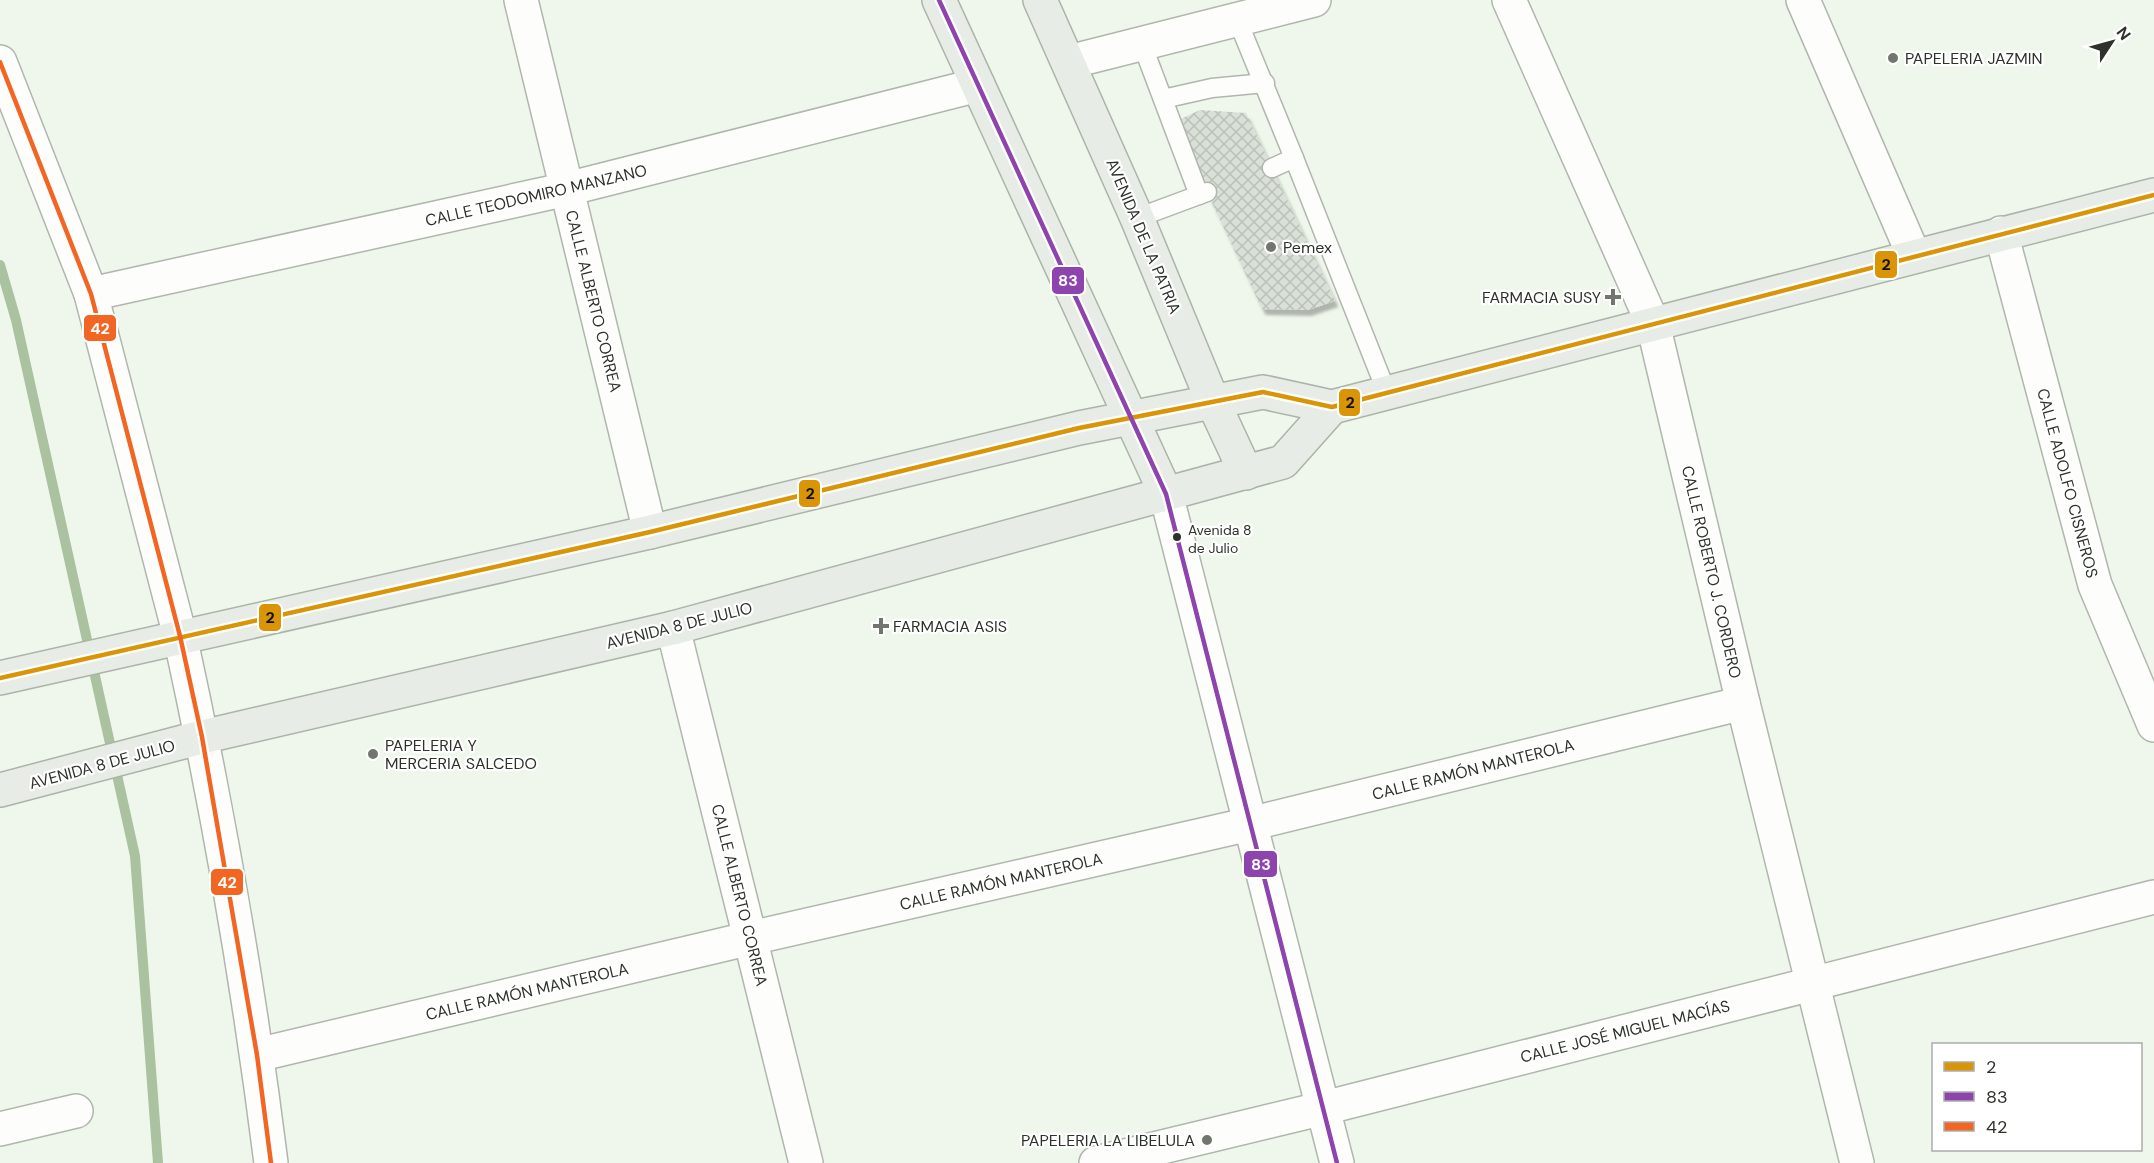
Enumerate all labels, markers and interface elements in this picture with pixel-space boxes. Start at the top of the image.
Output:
north arrow [2082,12,2142,72]
text: N [2112,23,2136,44]
place label: PAPELERIA JAZMIN [1905,48,2043,69]
marker: PAPELERIA JAZMIN [1886,51,1900,65]
street label: AVENIDA DE LA PATRIA [1101,156,1186,317]
street label: CALLE TEODOMIRO MANZANO [423,160,649,231]
street label: CALLE ALBERTO CORREA [561,208,626,395]
place label: Pemex [1283,237,1332,258]
marker: Pemex [1264,240,1278,254]
line badge: 2 [1874,250,1898,279]
text: 2 [1881,254,1891,275]
line badge: 83 [1051,266,1085,295]
text: 83 [1058,270,1078,291]
place label: FARMACIA SUSY [1482,287,1601,308]
marker: FARMACIA SUSY [1606,290,1620,304]
line badge: 42 [83,314,117,342]
text: 42 [90,318,110,339]
street label: CALLE ADOLFO CISNEROS [2032,386,2103,580]
line badge: 2 [1338,388,1361,417]
text: 2 [1345,392,1355,413]
street label: CALLE ROBERTO J. CORDERO [1677,464,1746,680]
line badge: 2 [798,479,821,508]
text: 2 [805,483,815,504]
place label: Avenida 8 de Julio [1188,521,1252,557]
marker: Avenida 8 de Julio [1171,531,1183,543]
street label: AVENIDA 8 DE JULIO [604,597,754,654]
line badge: 2 [258,603,282,632]
text: 2 [265,607,275,628]
place label: FARMACIA ASIS [893,616,1007,637]
marker: FARMACIA ASIS [874,619,888,633]
street label: CALLE RAMÓN MANTEROLA [1370,734,1577,805]
street label: AVENIDA 8 DE JULIO [27,735,177,794]
place label: PAPELERIA Y MERCERIA SALCEDO [385,735,537,774]
marker: PAPELERIA Y MERCERIA SALCEDO [366,747,380,761]
street label: CALLE ALBERTO CORREA [707,802,772,989]
street label: CALLE RAMÓN MANTEROLA [898,848,1105,915]
line badge: 83 [1243,850,1278,878]
text: 83 [1251,854,1271,875]
line badge: 42 [210,868,244,896]
text: 42 [217,872,237,893]
street label: CALLE RAMÓN MANTEROLA [424,958,631,1025]
street label: CALLE JOSÉ MIGUEL MACÍAS [1518,995,1732,1068]
legend [1932,1043,2142,1151]
text: 2 [1986,1055,1996,1079]
text: 83 [1986,1085,2008,1109]
text: 42 [1986,1115,2007,1139]
place label: PAPELERIA LA LIBELULA [1021,1130,1195,1151]
marker: PAPELERIA LA LIBELULA [1200,1133,1214,1147]

